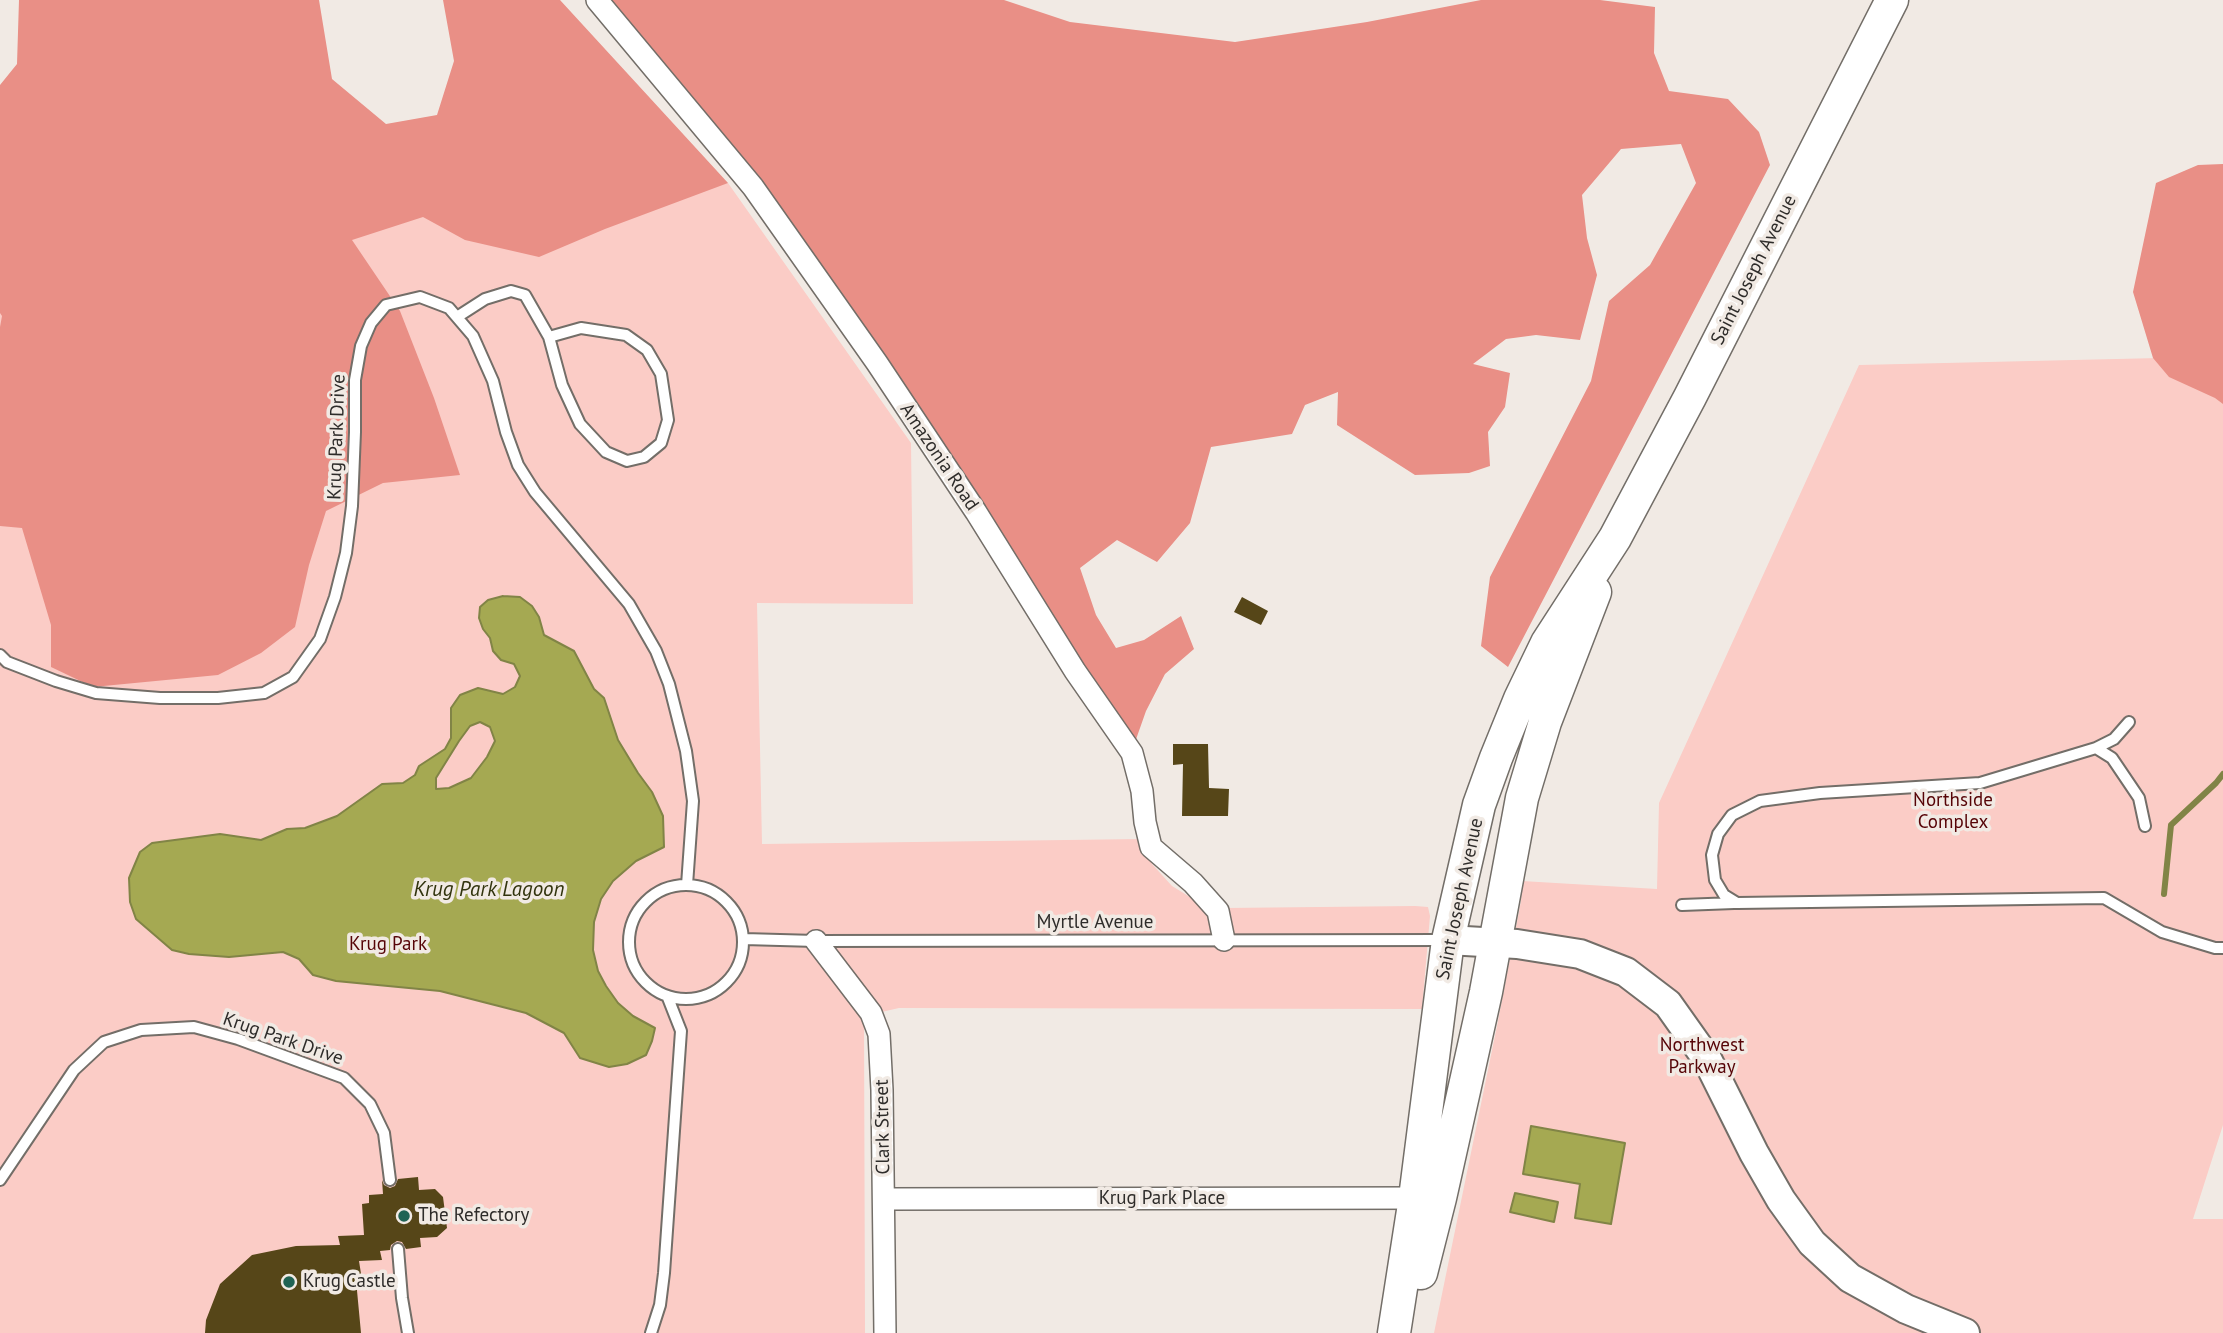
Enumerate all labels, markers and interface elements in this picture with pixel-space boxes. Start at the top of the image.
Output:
street label: Saint Joseph Avenue [1706,191,1802,349]
street label: Krug Park Drive [323,374,351,500]
street label: Amazonia Road [895,399,983,515]
park label: Northside Complex [1913,790,1993,834]
street label: Saint Joseph Avenue [1432,816,1488,982]
water label: Krug Park Lagoon [413,877,565,903]
street label: Myrtle Avenue [1037,912,1153,934]
park label: Krug Park [349,934,427,956]
street label: Krug Park Drive [220,1008,346,1070]
park label: Northwest Parkway [1660,1035,1744,1079]
street label: Clark Street [871,1079,895,1175]
street label: Krug Park Place [1099,1188,1225,1210]
place label: The Refectory [418,1205,529,1227]
marker: The Refectory [396,1208,412,1224]
place label: Krug Castle [303,1271,396,1293]
marker: Krug Castle [281,1274,297,1290]

